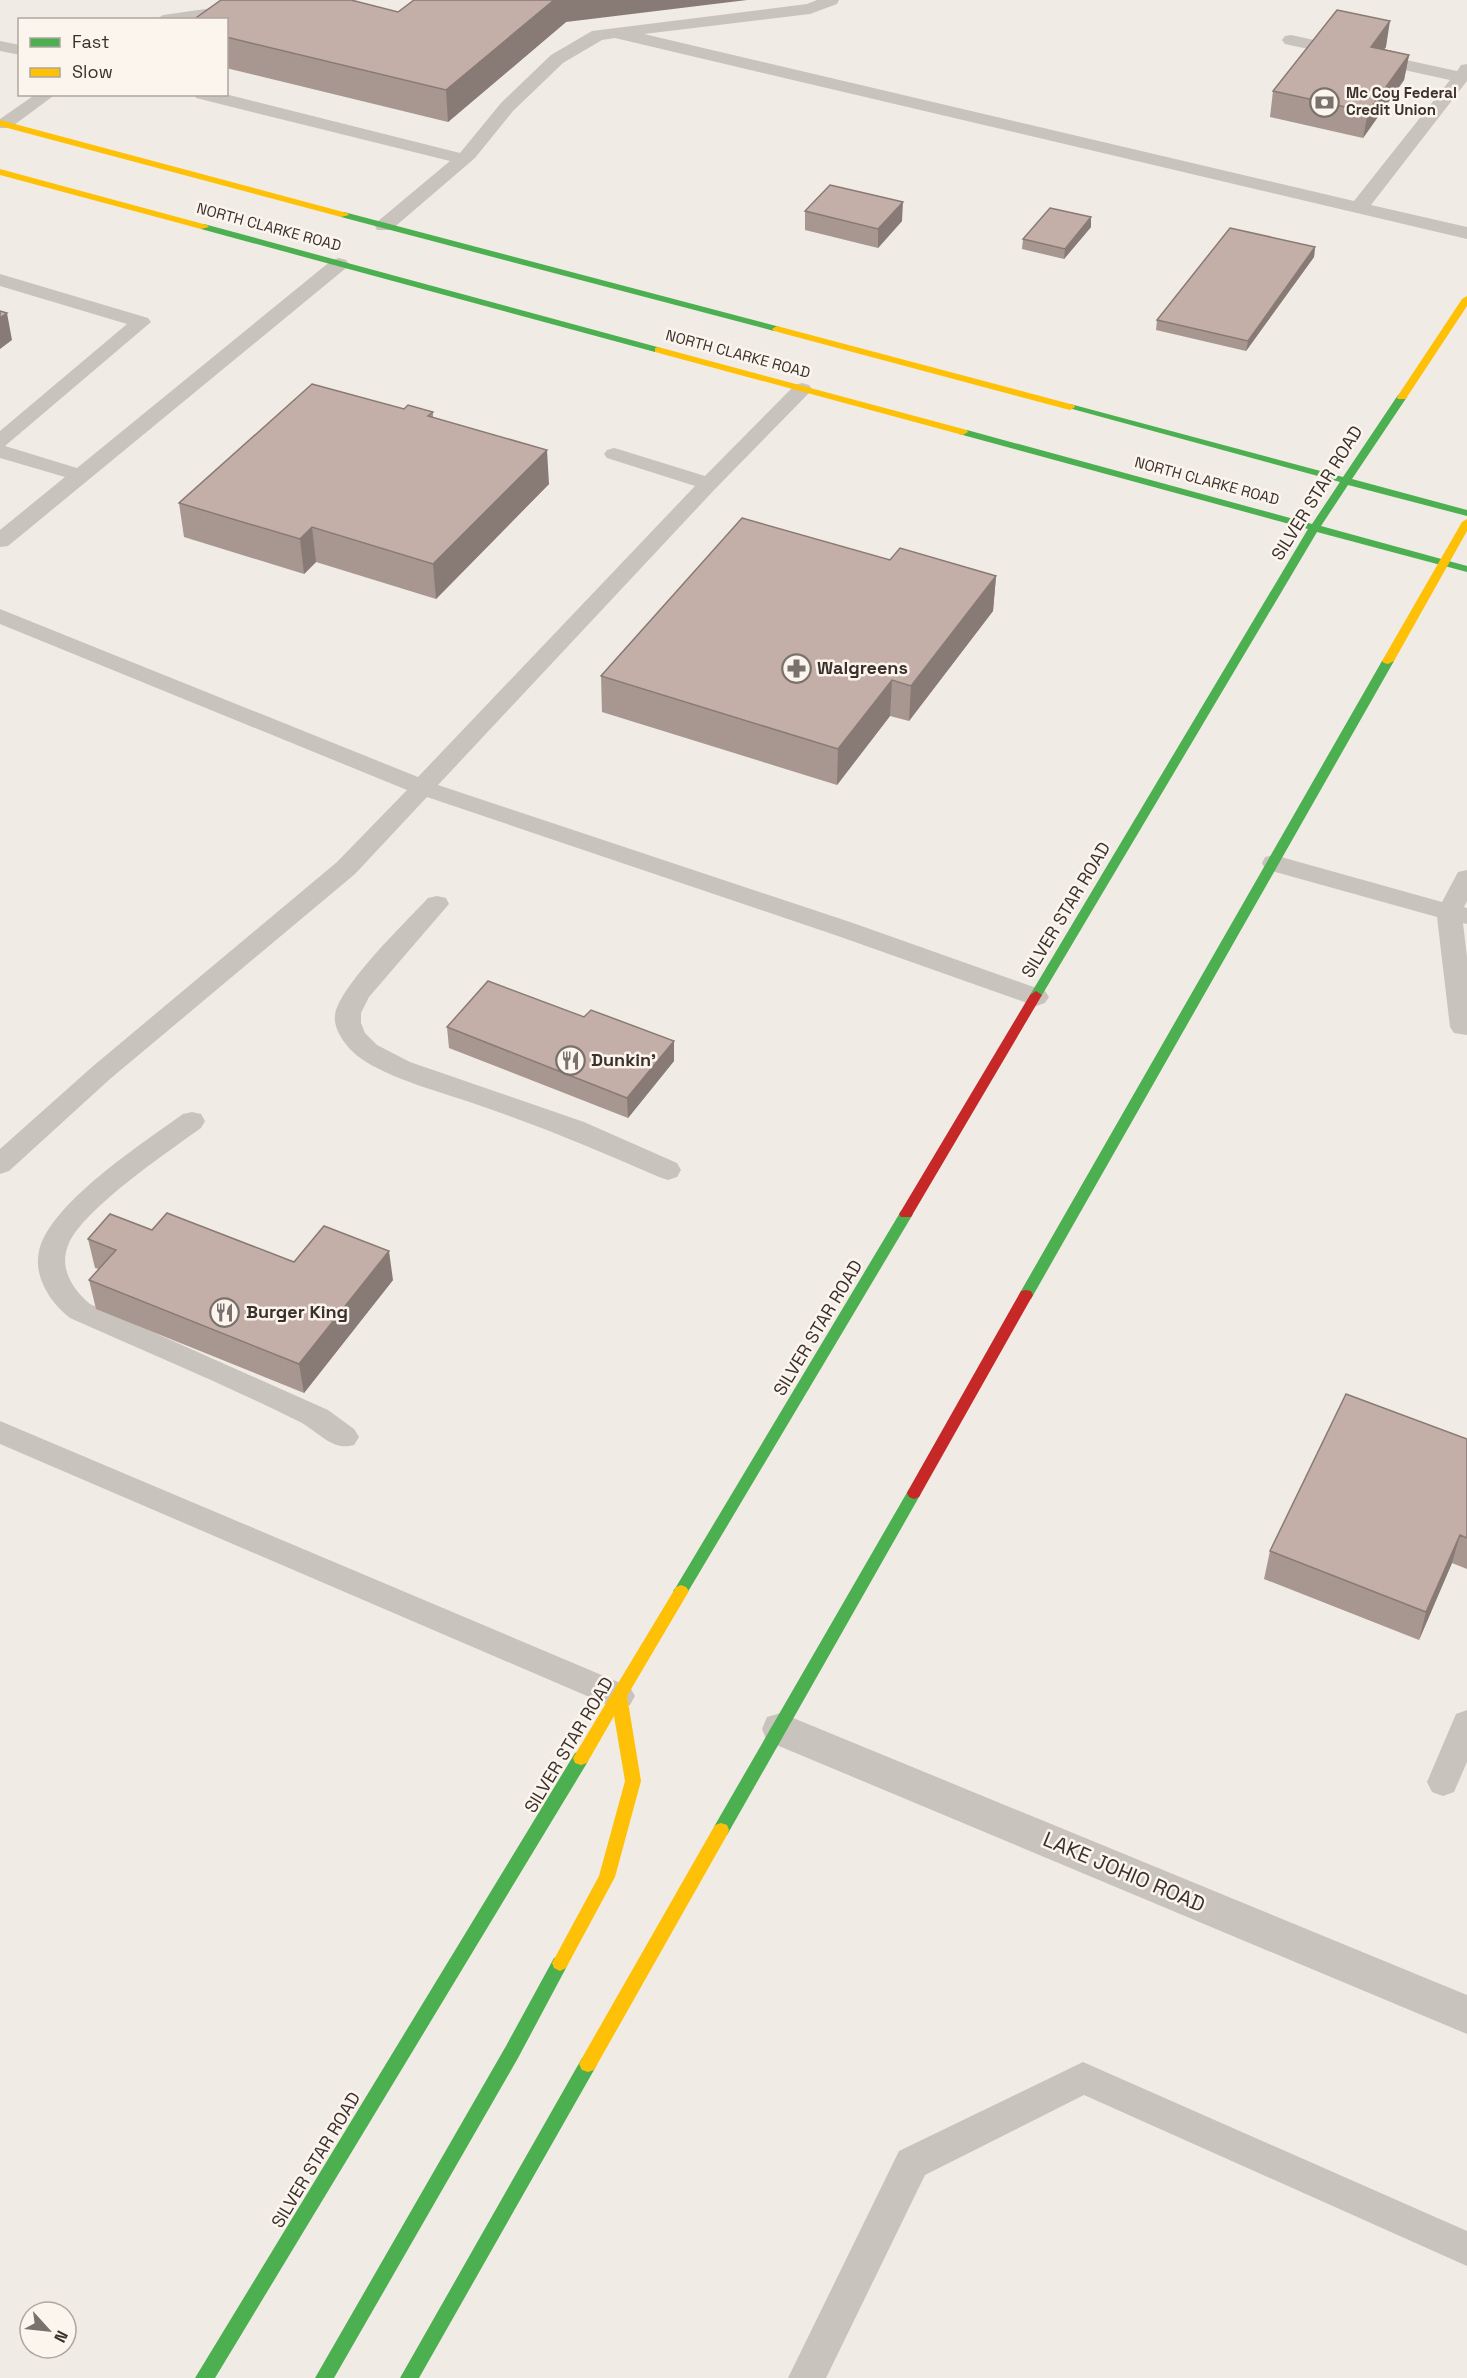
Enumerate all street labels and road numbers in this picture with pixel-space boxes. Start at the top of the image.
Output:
street label: NORTH CLARKE ROAD [195,198,343,255]
street label: NORTH CLARKE ROAD [664,325,812,382]
street label: SILVER STAR ROAD [1266,421,1367,564]
street label: NORTH CLARKE ROAD [1133,452,1281,509]
street label: SILVER STAR ROAD [1016,838,1115,982]
street label: SILVER STAR ROAD [768,1256,867,1400]
street label: SILVER STAR ROAD [519,1673,618,1817]
street label: LAKE JOHIO ROAD [1039,1825,1209,1918]
street label: SILVER STAR ROAD [266,2088,365,2232]

